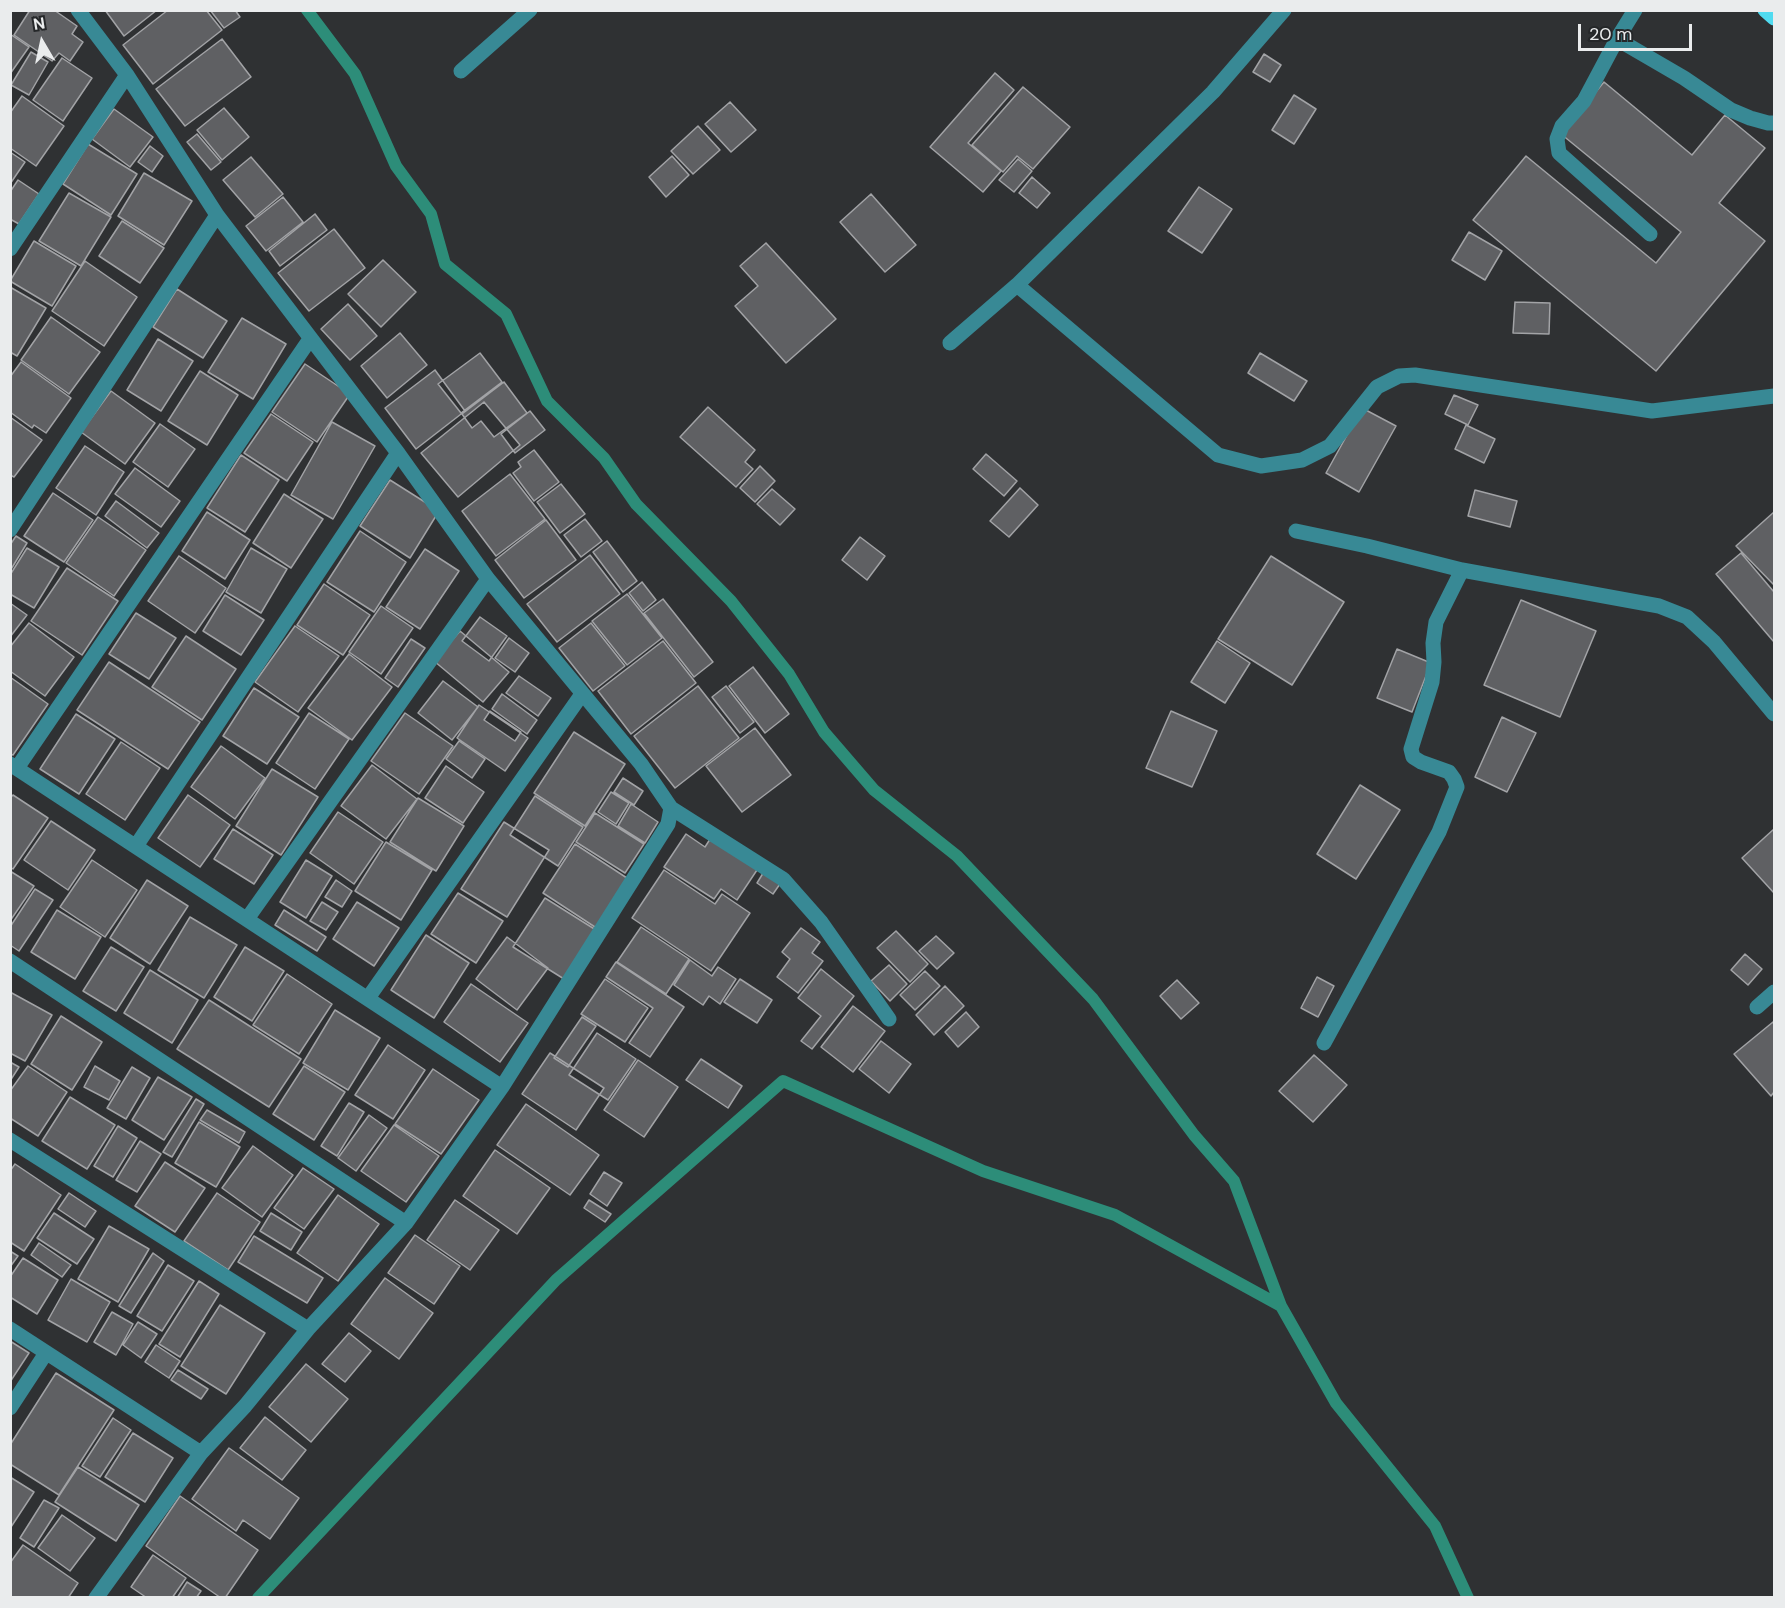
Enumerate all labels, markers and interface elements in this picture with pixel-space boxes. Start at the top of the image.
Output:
north arrow [12,12,72,72]
text: N [32,12,47,35]
scale bar [1581,12,1695,50]
text: 20 m [1589,22,1632,46]

